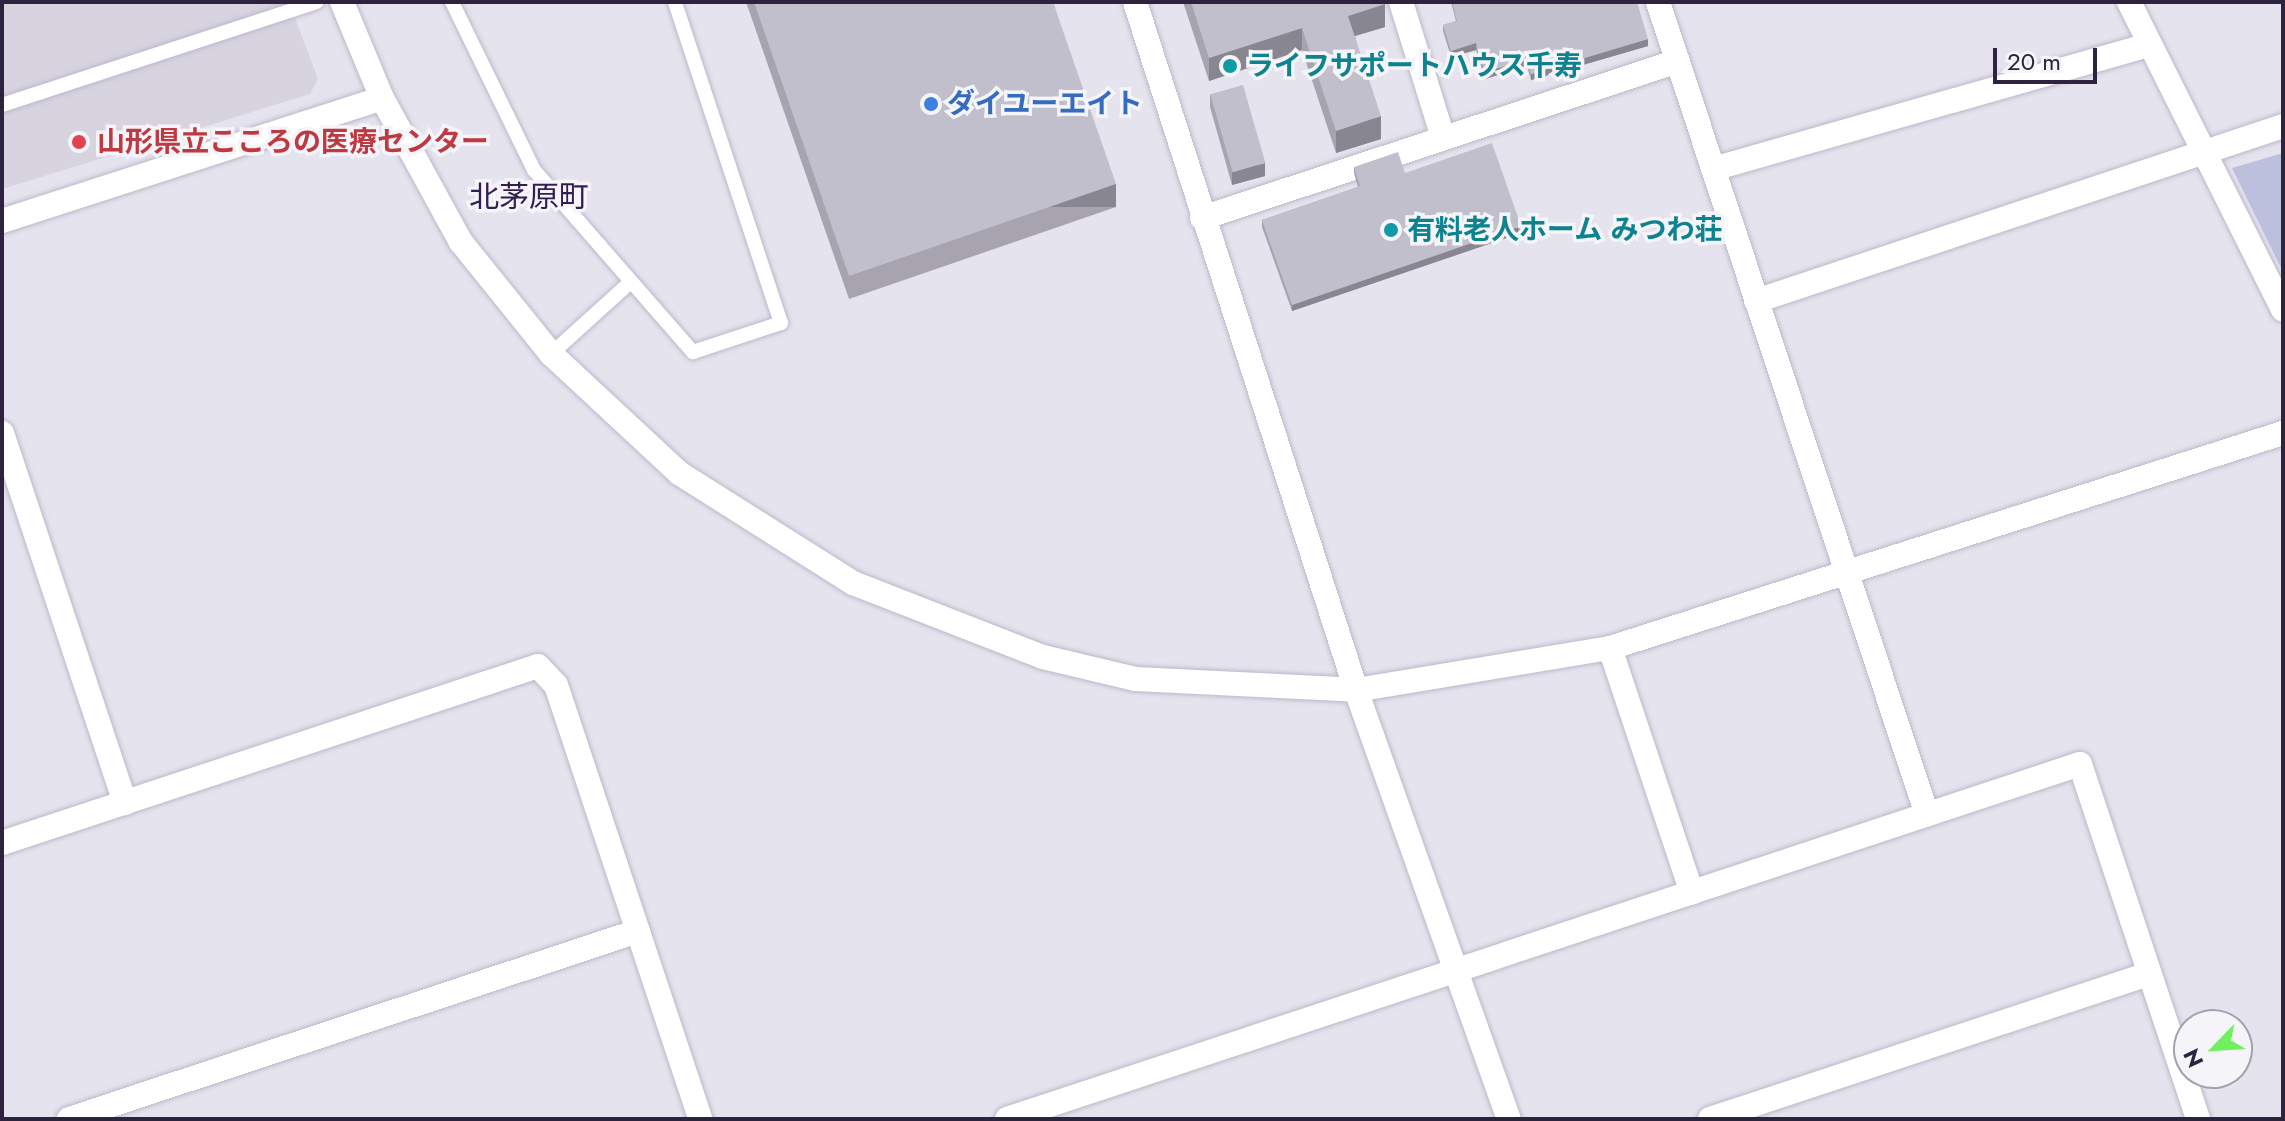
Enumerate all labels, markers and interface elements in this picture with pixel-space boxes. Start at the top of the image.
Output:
scale bar [1997,32,2101,82]
text: 20 m [2007,44,2061,79]
place label: ライフサポートハウス千寿 [1246,49,1582,83]
marker: ライフサポートハウス千寿 [1221,57,1239,75]
place label: ダイユーエイト [947,87,1143,121]
marker: ダイユーエイト [922,95,940,113]
place label: 山形県立こころの医療センター [97,125,489,159]
marker: 山形県立こころの医療センター [68,131,90,153]
district label: 北茅原町 [469,179,589,215]
place label: 有料老人ホーム みつわ荘 [1407,213,1723,247]
marker: 有料老人ホーム みつわ荘 [1382,221,1400,239]
north arrow [2173,1009,2253,1089]
text: N [2175,1044,2211,1073]

